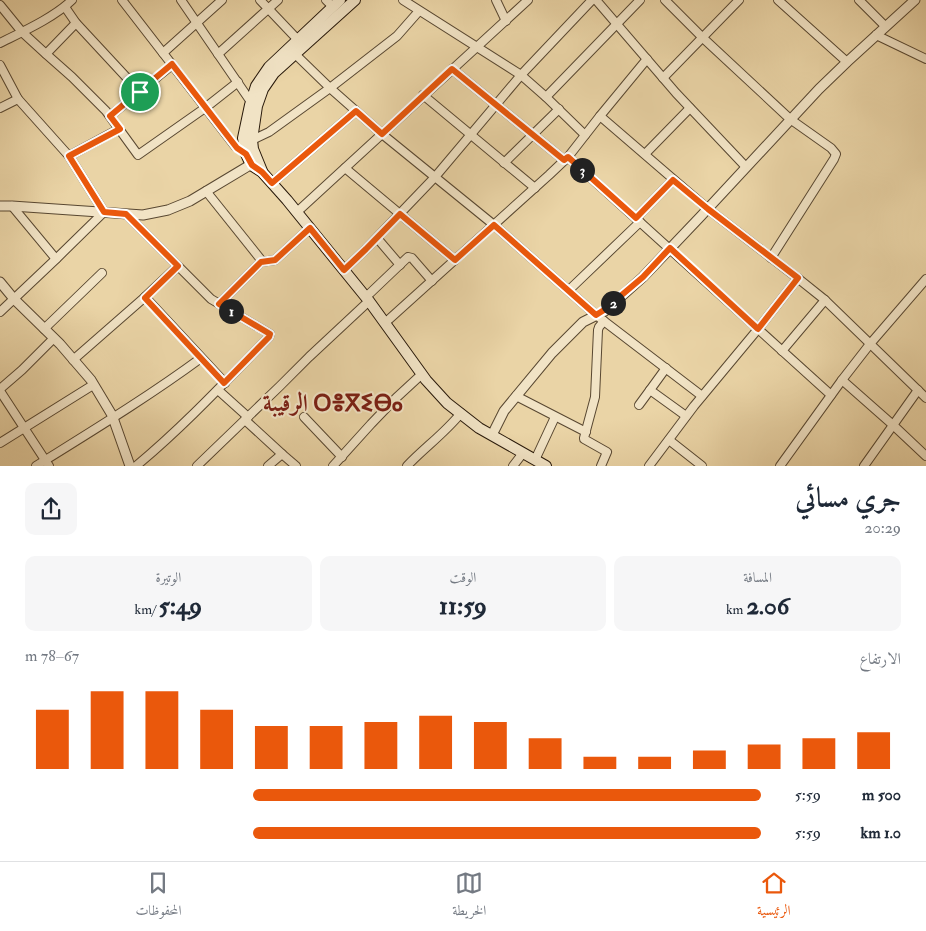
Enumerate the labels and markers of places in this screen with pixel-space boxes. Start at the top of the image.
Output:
pin [119,71,161,113]
pin: 3 [570,158,594,182]
pin: 2 [600,290,626,316]
pin: 1 [218,298,244,324]

